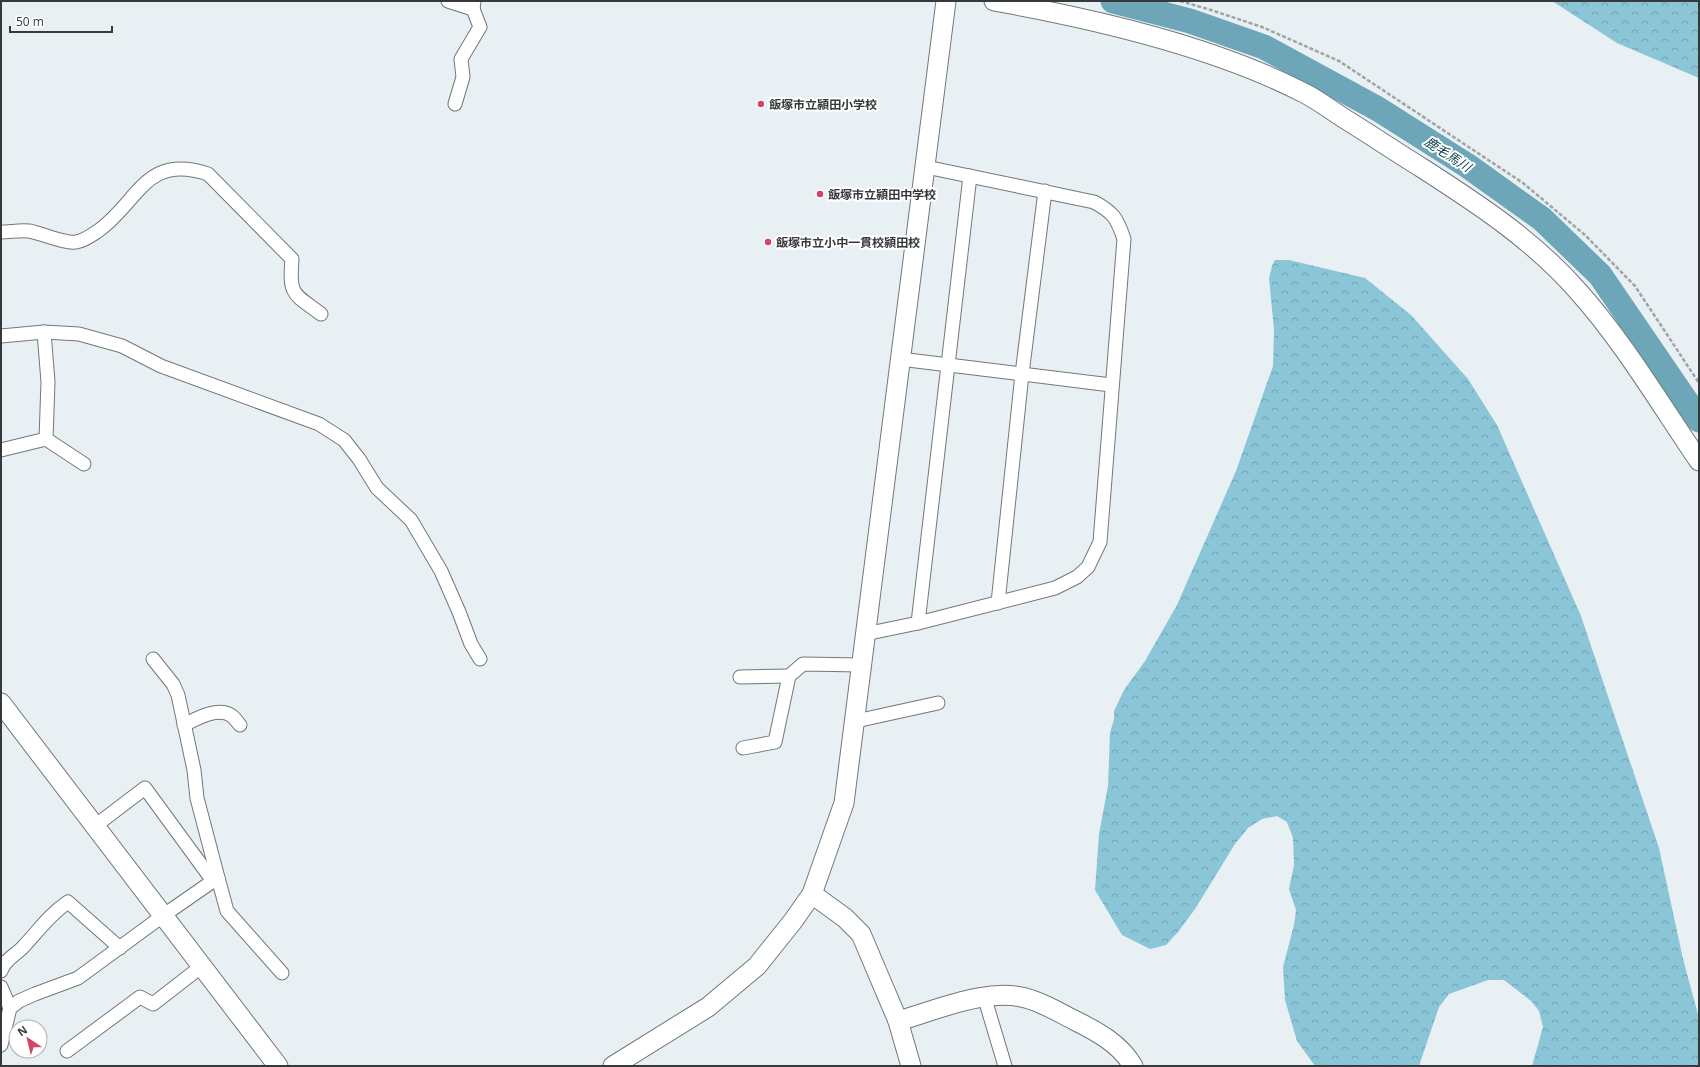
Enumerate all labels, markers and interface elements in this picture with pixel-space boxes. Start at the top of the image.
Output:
scale bar [10,8,112,34]
text: 50 m [16,13,44,30]
place label: 飯塚市立頴田小学校 [769,96,877,113]
marker: 飯塚市立頴田小学校 [756,99,766,109]
water label: 鹿毛馬川 [1421,132,1476,177]
place label: 飯塚市立頴田中学校 [828,186,936,203]
marker: 飯塚市立頴田中学校 [815,189,825,199]
place label: 飯塚市立小中一貫校頴田校 [776,234,920,251]
marker: 飯塚市立小中一貫校頴田校 [763,237,773,247]
north arrow [8,1019,48,1059]
text: N [14,1022,30,1039]

